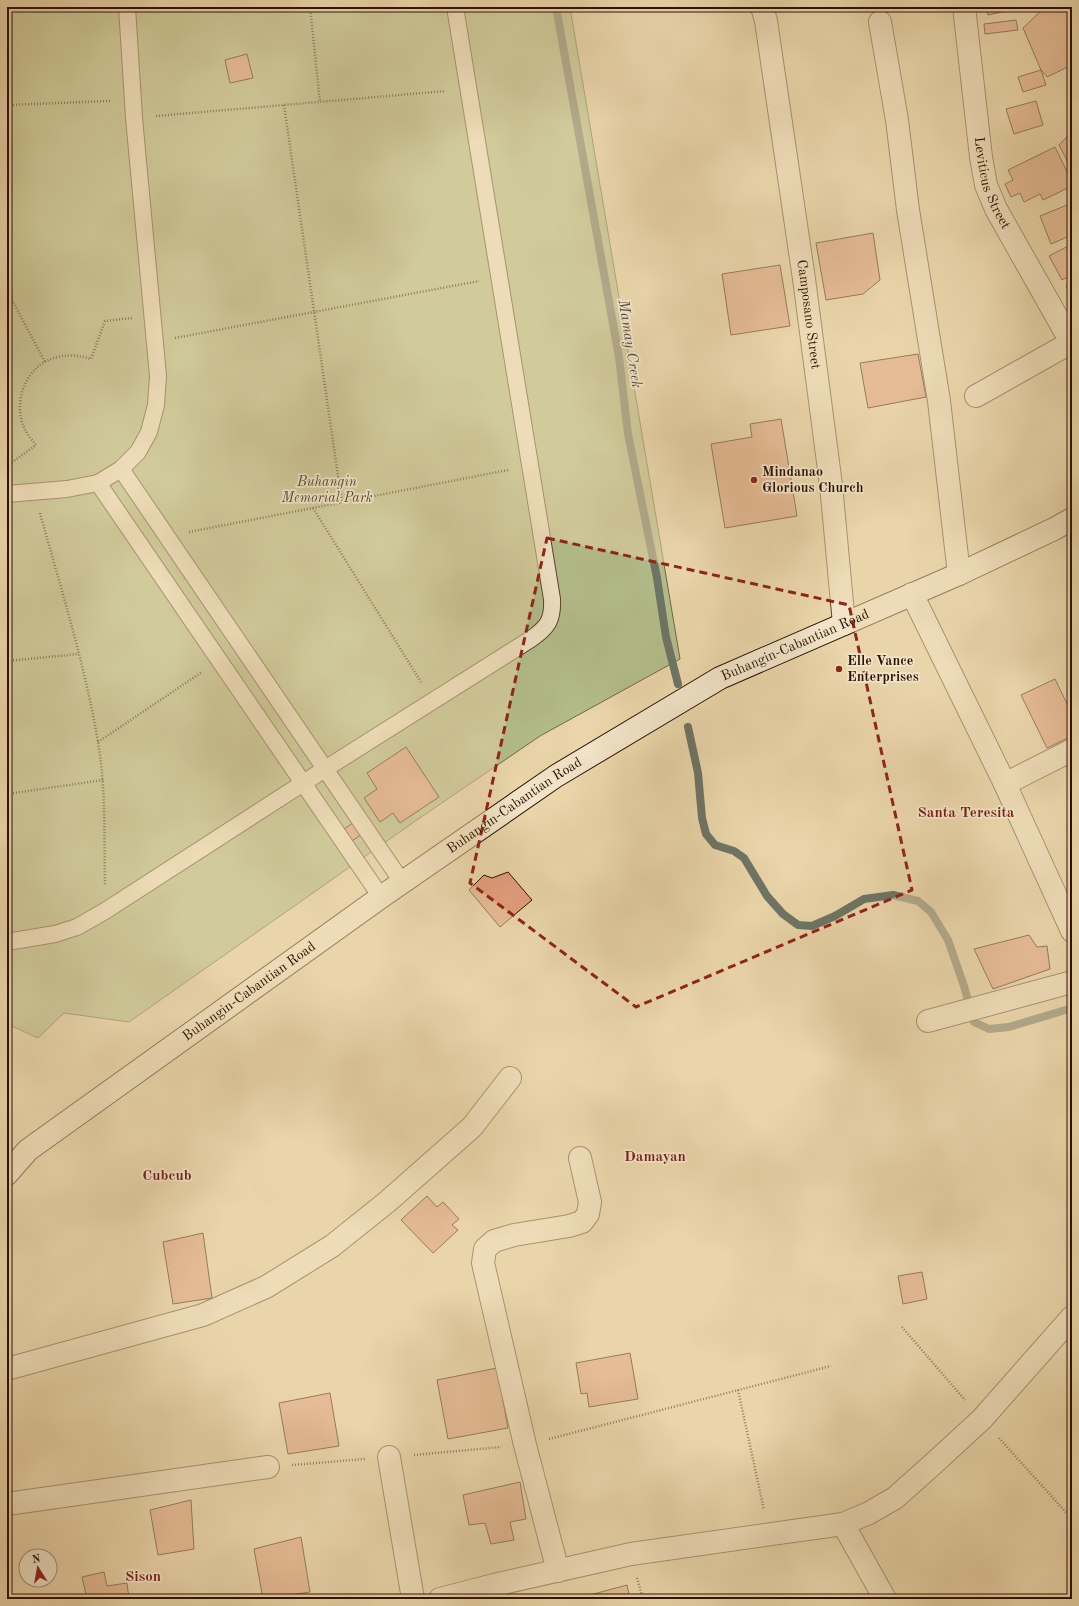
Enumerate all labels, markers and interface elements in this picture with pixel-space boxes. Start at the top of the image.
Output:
street label: Leviticus Street [972,136,1013,232]
street label: Camposano Street [794,259,823,370]
water label: Mamay Creek [614,298,643,389]
place label: Mindanao Glorious Church [762,465,864,495]
park label: Buhangin Memorial Park [280,475,373,505]
marker: Mindanao Glorious Church [749,475,759,485]
street label: Buhangin-Cabantian Road [719,607,871,684]
place label: Elle Vance Enterprises [847,654,919,684]
marker: Elle Vance Enterprises [834,664,844,674]
street label: Buhangin-Cabantian Road [444,755,584,856]
district label: Santa Teresita [918,806,1015,821]
street label: Buhangin-Cabantian Road [180,939,318,1044]
district label: Damayan [624,1150,686,1165]
district label: Cubcub [142,1169,192,1184]
north arrow [18,1548,58,1588]
text: N [31,1553,42,1566]
district label: Sison [125,1570,161,1585]

